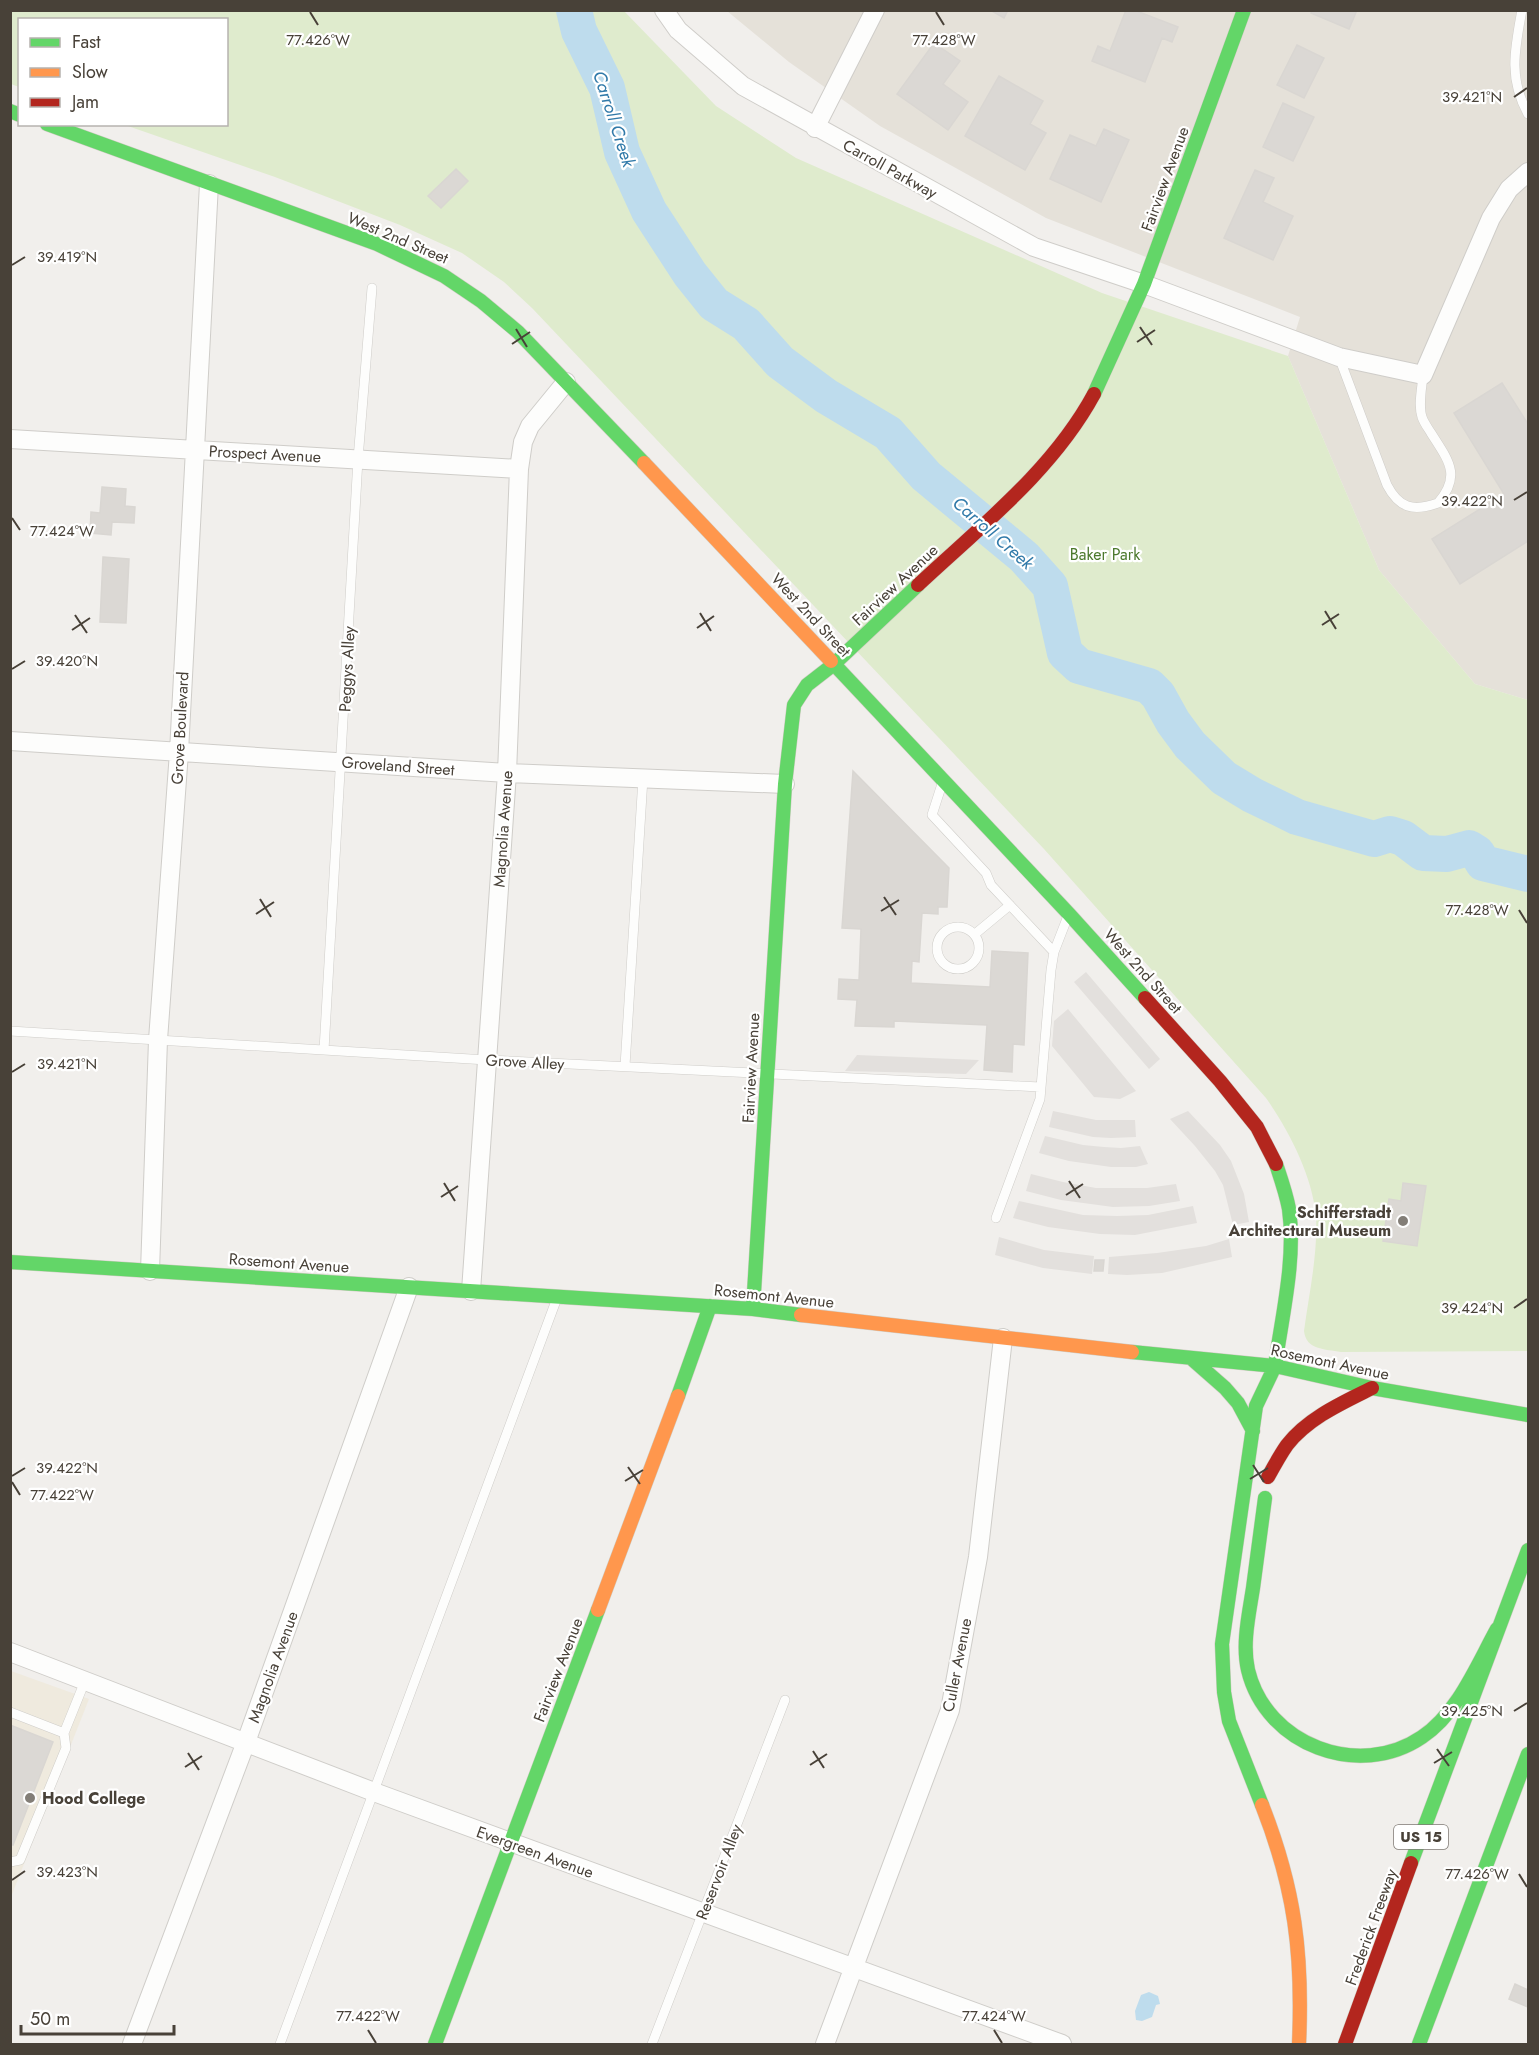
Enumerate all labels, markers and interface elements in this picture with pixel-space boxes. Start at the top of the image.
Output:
legend [18,18,228,126]
text: Fast [72,29,101,55]
text: 77.426°W [286,29,350,51]
text: 77.428°W [912,29,976,51]
text: Slow [72,59,109,85]
water label: Carroll Creek [586,67,642,172]
text: 39.421°N [1442,86,1502,108]
text: Jam [70,89,99,115]
street label: Fairview Avenue [1135,123,1195,235]
street label: Carroll Parkway [839,134,942,205]
street label: West 2nd Street [344,206,452,270]
text: 39.419°N [37,246,97,268]
street label: Prospect Avenue [208,440,322,468]
water label: Carroll Creek [947,490,1040,576]
text: 39.422°N [1441,490,1503,512]
text: 77.424°W [30,520,94,542]
street label: Fairview Avenue [847,539,943,631]
park label: Baker Park [1070,543,1141,566]
street label: West 2nd Street [766,568,856,662]
street label: Peggys Alley [333,624,361,713]
text: 39.420°N [36,650,98,672]
street label: Grove Boulevard [166,671,194,785]
street label: Groveland Street [341,751,455,781]
street label: Magnolia Avenue [487,770,519,888]
text: 77.428°W [1445,899,1509,921]
street label: West 2nd Street [1098,923,1188,1019]
street label: Fairview Avenue [737,1012,765,1124]
street label: Grove Alley [485,1048,566,1076]
text: 39.421°N [37,1053,97,1075]
place label: Schifferstadt Architectural Museum [1227,1201,1392,1242]
marker: Schifferstadt Architectural Museum [1396,1214,1410,1228]
street label: Rosemont Avenue [228,1247,350,1279]
street label: Rosemont Avenue [713,1278,835,1314]
text: 39.424°N [1441,1297,1503,1319]
street label: Rosemont Avenue [1269,1338,1391,1386]
text: 39.422°N [36,1457,98,1479]
text: 77.422°W [30,1484,94,1506]
street label: Magnolia Avenue [242,1608,304,1726]
street label: Fairview Avenue [528,1614,588,1726]
street label: Culler Avenue [937,1616,977,1714]
text: 39.425°N [1441,1700,1503,1722]
place label: Hood College [42,1787,146,1810]
marker: Hood College [23,1791,37,1805]
street label: Evergreen Avenue [473,1820,597,1884]
street label: Reservoir Alley [690,1820,748,1923]
road number: US 15 [1394,1825,1448,1849]
text: 39.423°N [36,1861,98,1883]
text: 77.426°W [1445,1863,1509,1885]
street label: Frederick Freeway [1339,1865,1403,1988]
scale bar [21,1998,174,2036]
text: 77.422°W [336,2005,400,2027]
text: 77.424°W [962,2005,1026,2027]
text: 50 m [30,2006,70,2032]

